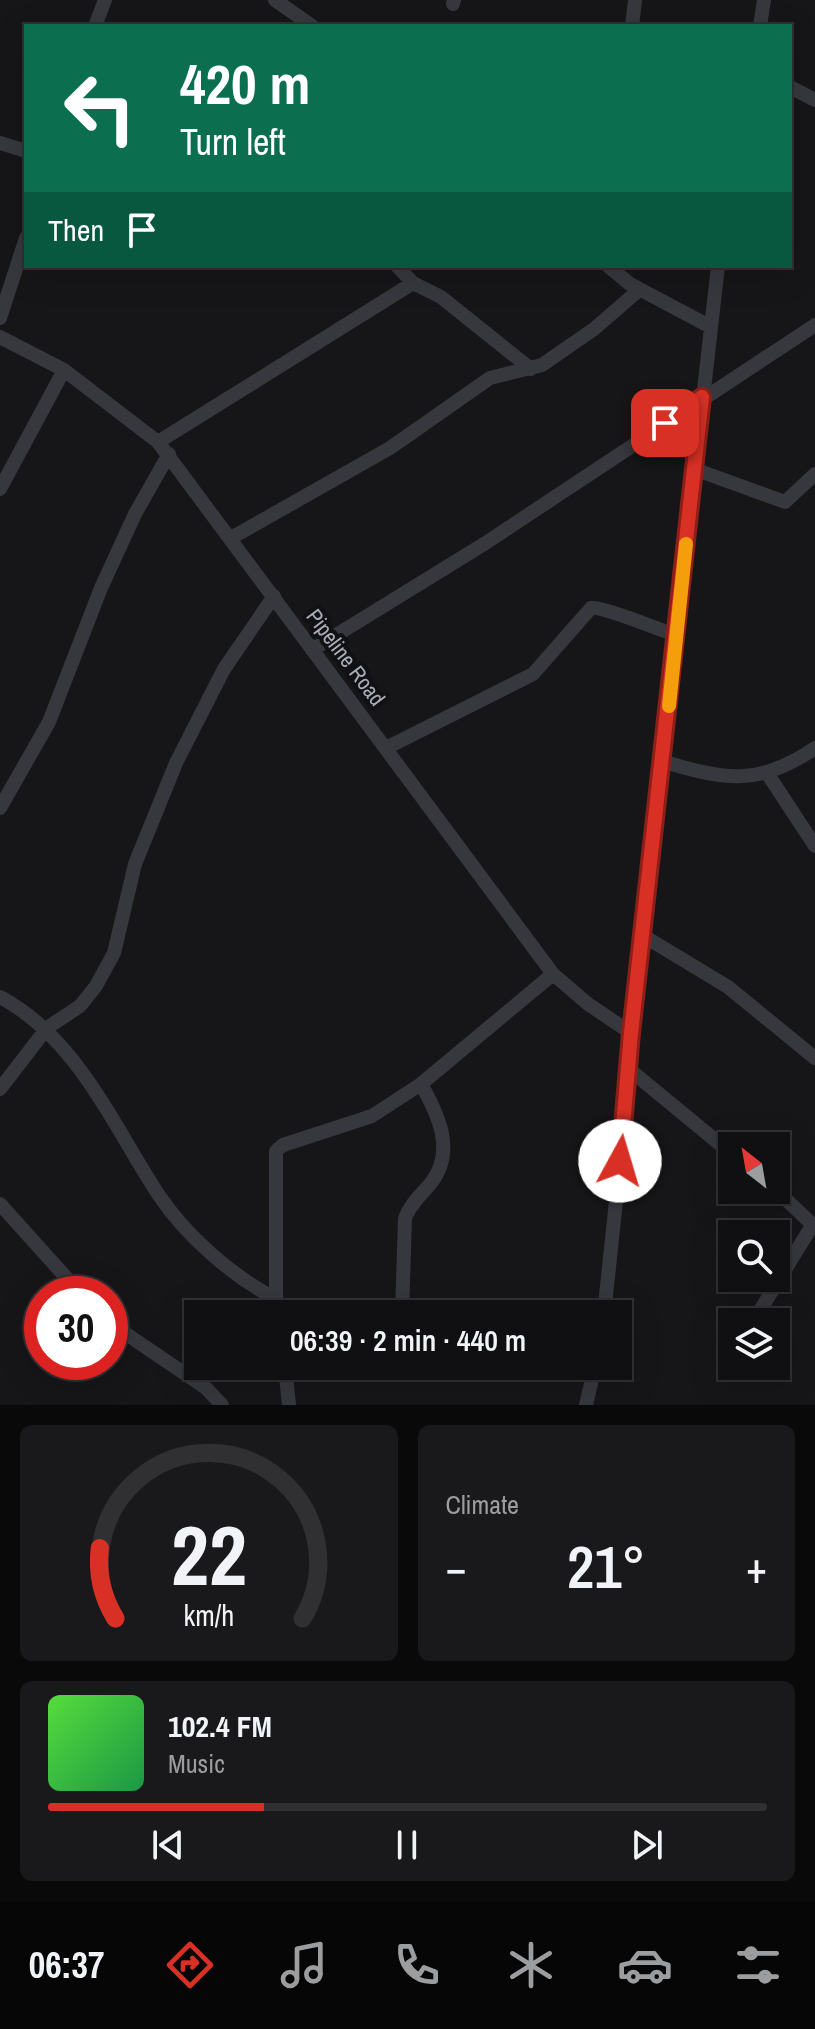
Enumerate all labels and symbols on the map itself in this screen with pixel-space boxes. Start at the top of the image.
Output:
pin [631,389,699,457]
street label: Pipeline Road [300,602,392,712]
position arrow [578,1119,662,1203]
north arrow [718,1132,790,1204]
speed limit sign: 30 [24,1276,128,1380]

